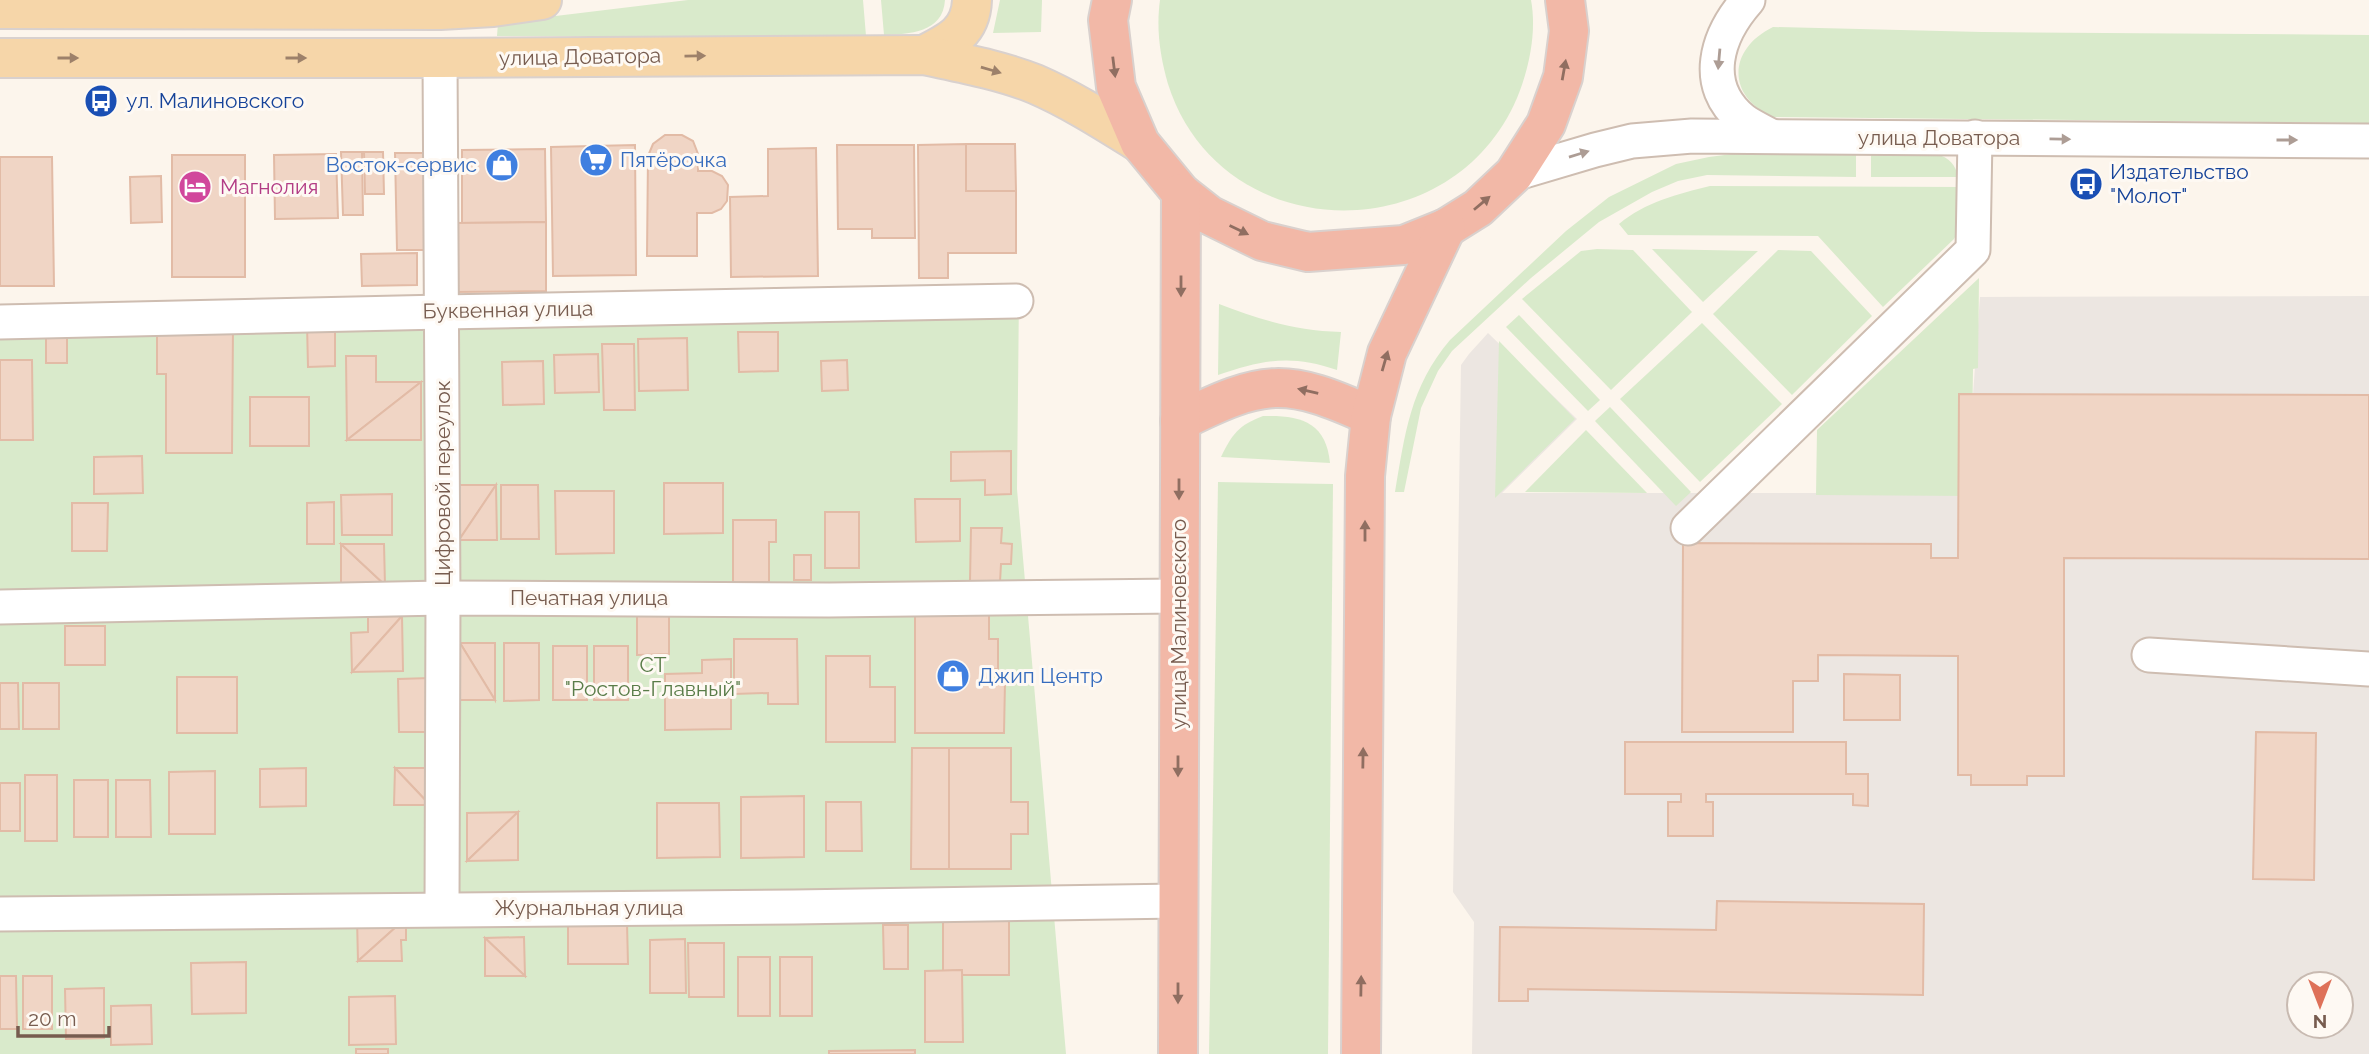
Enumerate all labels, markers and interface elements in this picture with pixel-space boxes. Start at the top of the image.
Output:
street label: улица Доватора [499,43,661,70]
one-way arrow [1713,48,1724,70]
one-way arrow [684,50,706,62]
one-way arrow [57,52,79,64]
one-way arrow [285,52,307,64]
one-way arrow [1108,56,1119,78]
one-way arrow [1558,59,1569,81]
one-way arrow [980,65,1002,76]
bus stop icon: ул. Малиновского [82,82,120,120]
place label: ул. Малиновского [126,88,304,113]
street label: улица Доватора [1858,125,2020,150]
one-way arrow [2049,133,2071,144]
one-way arrow [2277,134,2299,146]
supermarket icon: Пятёрочка [577,141,615,179]
shop icon: Восток-сервис [483,146,521,184]
place label: Пятёрочка [620,147,727,172]
one-way arrow [1569,149,1590,159]
place label: Восток-сервис [326,152,477,177]
place label: Издательство "Молот" [2110,159,2249,208]
bus stop icon: Издательство "Молот" [2067,165,2105,203]
hotel icon: Магнолия [176,168,214,206]
place label: Магнолия [220,174,318,199]
one-way arrow [1472,196,1490,211]
one-way arrow [1229,223,1249,235]
one-way arrow [1175,275,1187,297]
street label: Буквенная улица [423,296,593,323]
one-way arrow [1381,350,1391,371]
street label: Цифровой переулок [430,380,455,586]
one-way arrow [1297,386,1319,397]
one-way arrow [1173,478,1185,500]
street label: улица Малиновского [1166,519,1191,729]
one-way arrow [1359,520,1371,542]
street label: Печатная улица [510,585,668,610]
park label: СТ "Ростов-Главный" [565,652,741,701]
shop icon: Джип Центр [934,657,972,695]
place label: Джип Центр [978,663,1103,688]
one-way arrow [1357,747,1369,769]
one-way arrow [1172,755,1184,777]
street label: Журнальная улица [495,895,683,920]
north arrow [2285,970,2355,1040]
one-way arrow [1355,975,1367,997]
one-way arrow [1172,982,1184,1004]
scale bar [18,995,108,1038]
text: 20 m [28,1006,76,1031]
text: N [2313,1011,2327,1033]

